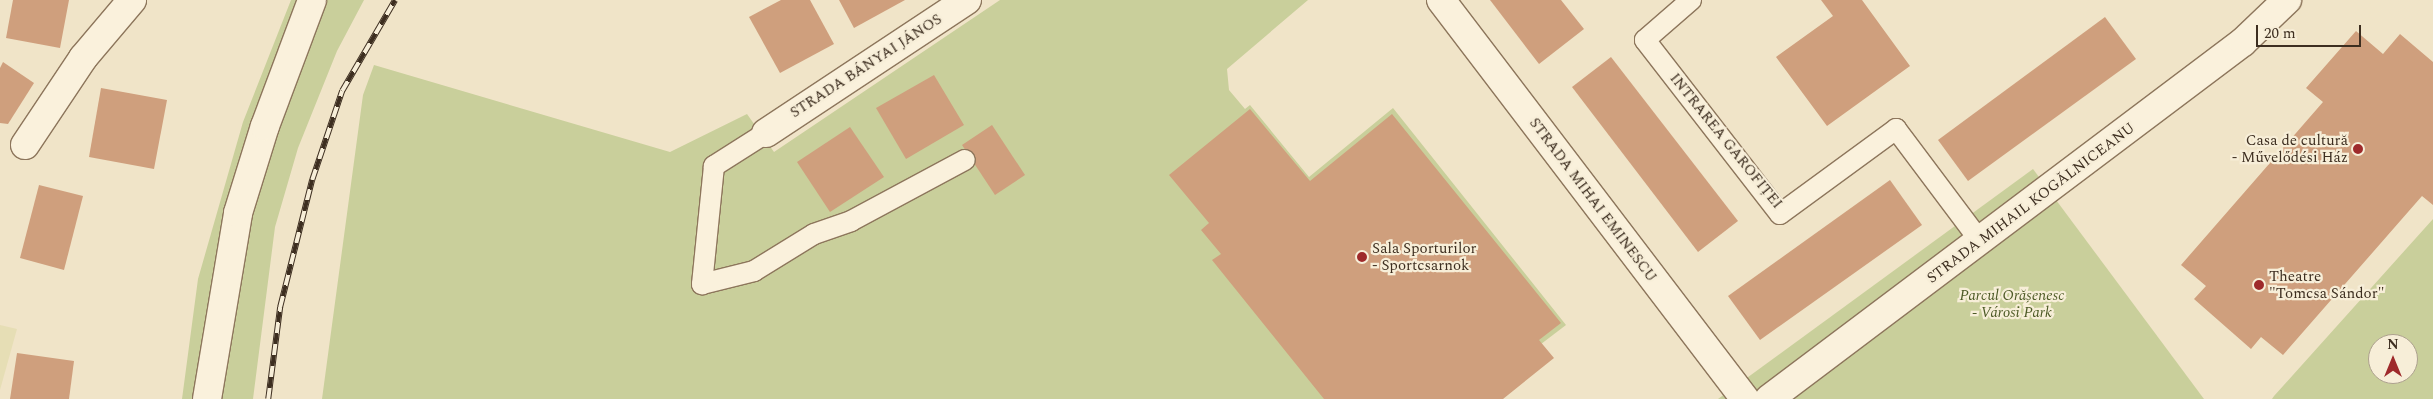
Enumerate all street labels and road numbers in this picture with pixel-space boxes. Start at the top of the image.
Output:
street label: STRADA BÁNYAI JÁNOS [787,10,945,122]
street label: INTRAREA GAROFIȚEI [1666,70,1786,212]
street label: STRADA MIHAI EMINESCU [1525,114,1661,286]
street label: STRADA MIHAIL KOGĂLNICEANU [1923,119,2139,287]

